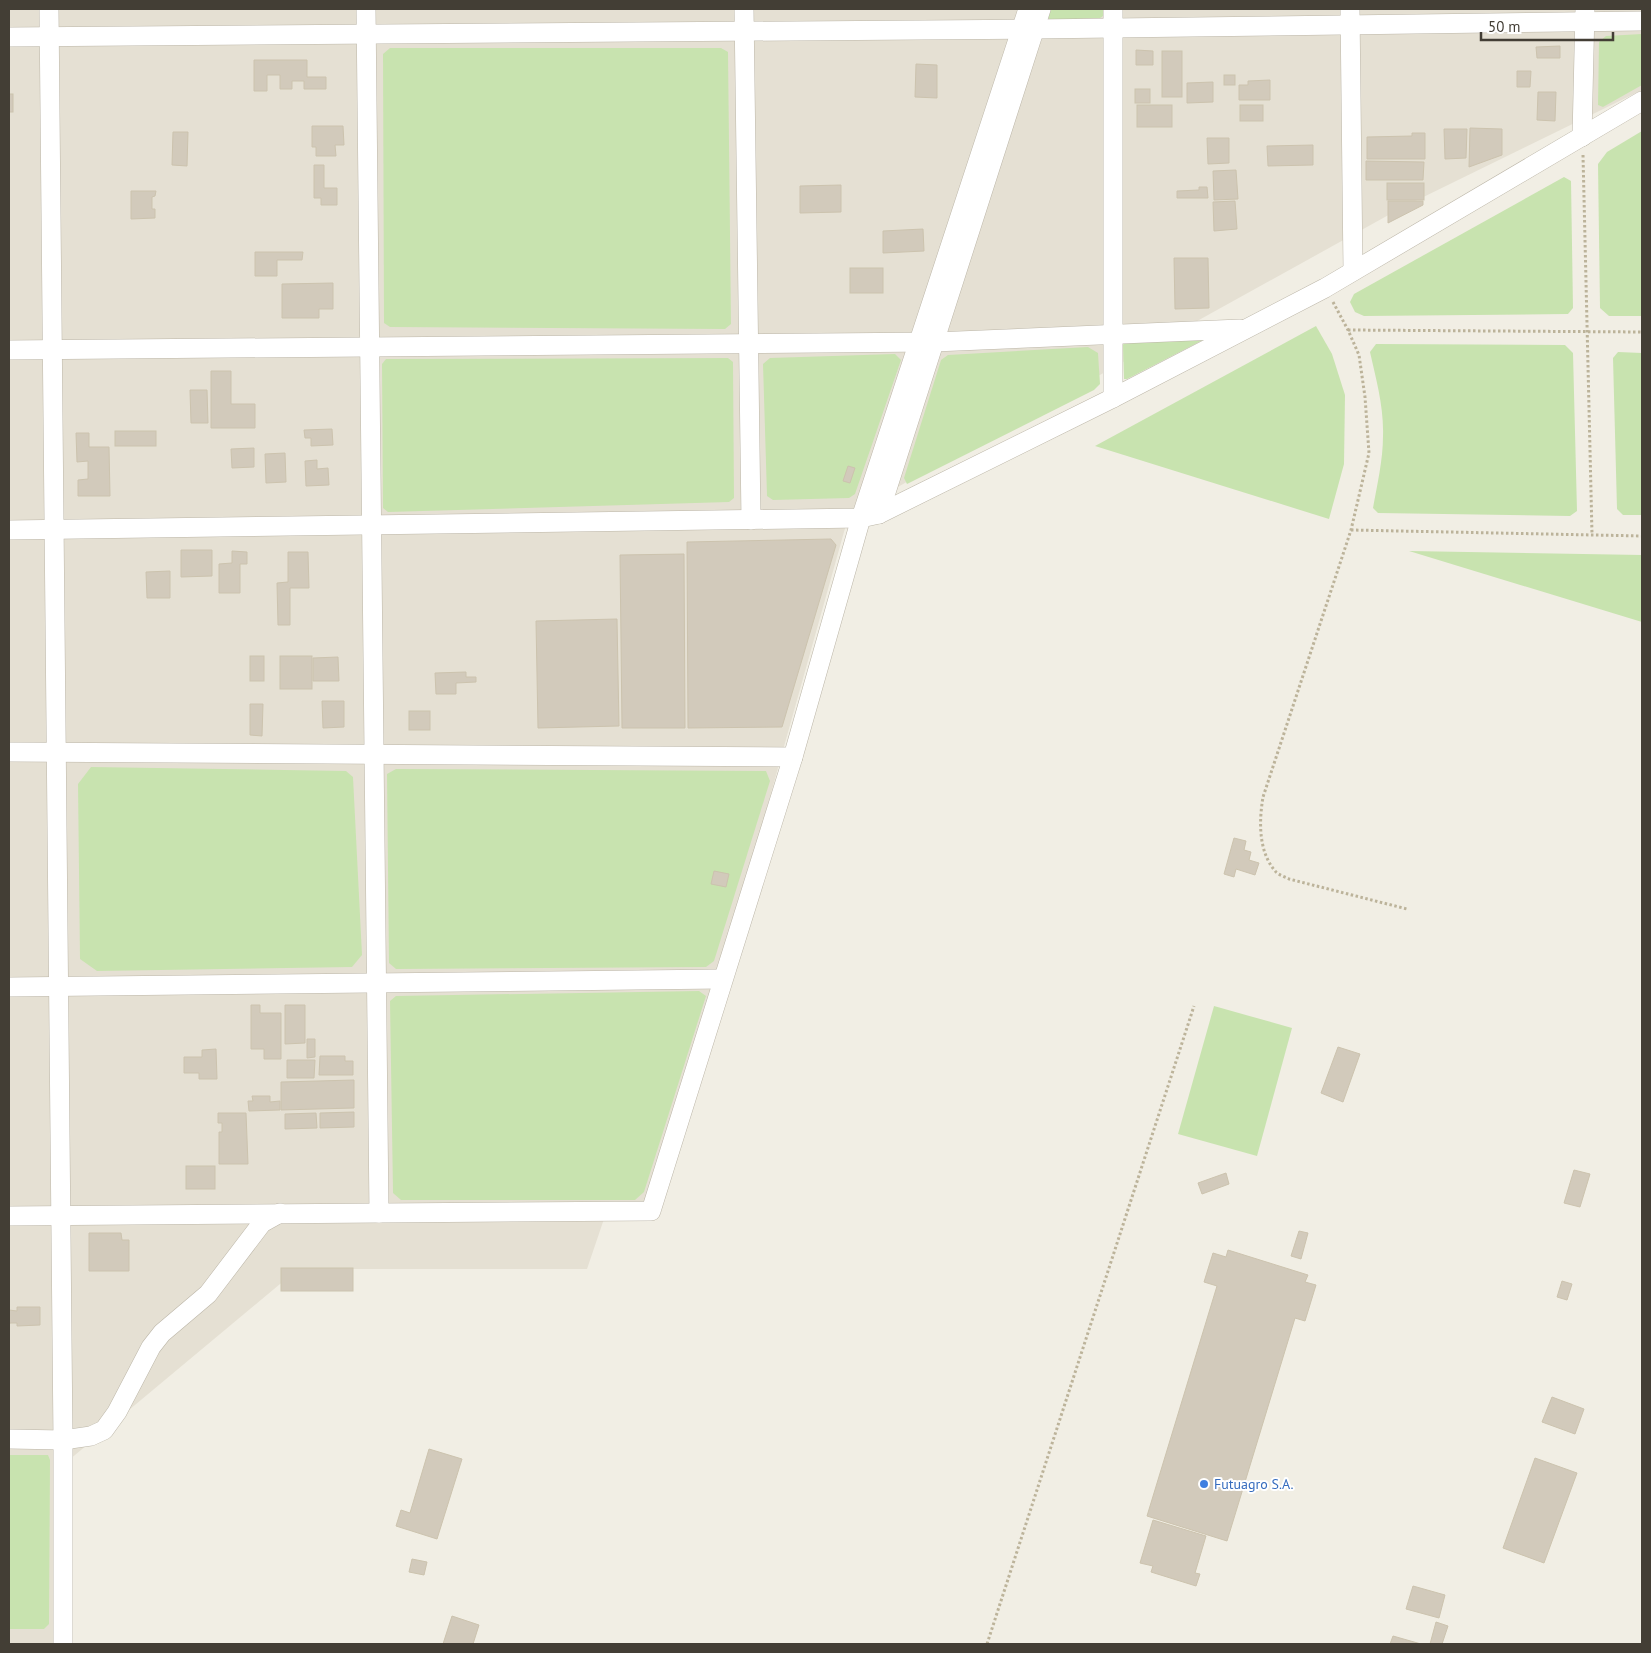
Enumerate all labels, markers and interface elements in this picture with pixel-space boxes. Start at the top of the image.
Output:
scale bar [1481,10,1614,42]
text: 50 m [1488,17,1521,36]
place label: Futuagro S.A. [1214,1475,1294,1493]
marker: Futuagro S.A. [1198,1478,1210,1490]

